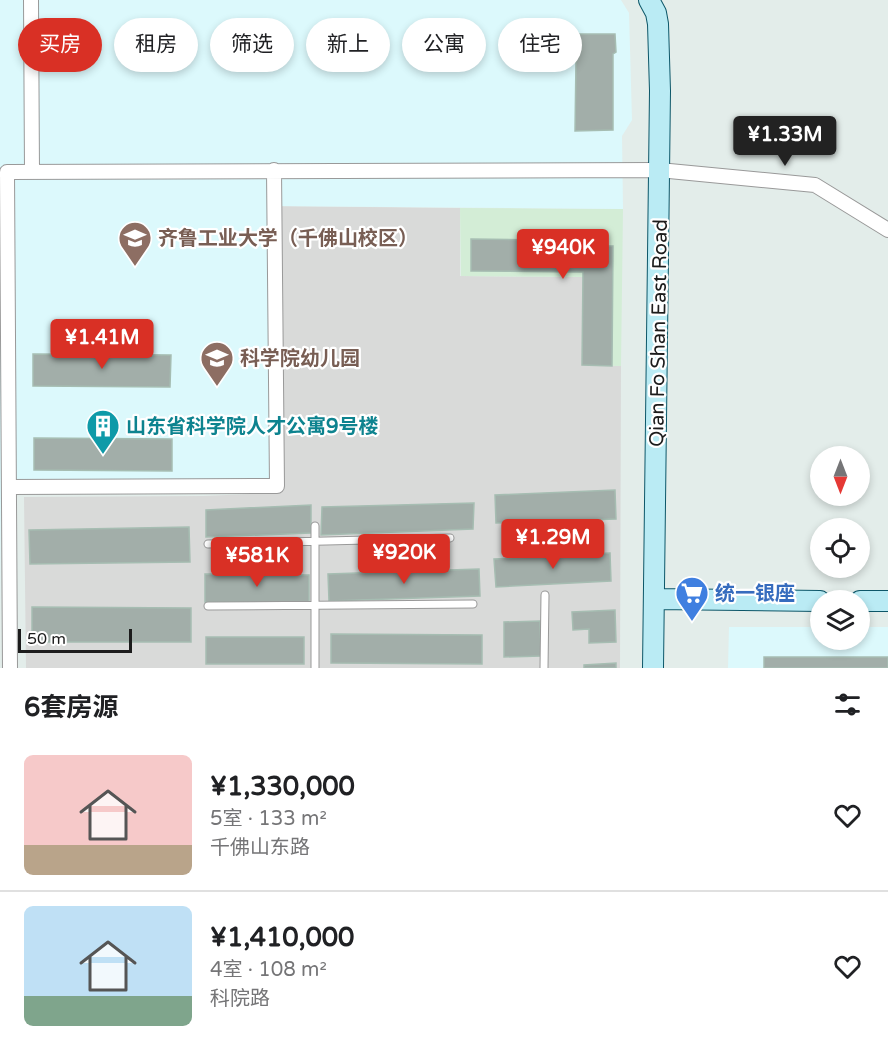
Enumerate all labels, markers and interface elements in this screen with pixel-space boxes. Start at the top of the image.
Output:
chip: 买房 [18,18,102,72]
chip: 租房 [114,18,198,72]
chip: 筛选 [210,18,294,72]
chip: 新上 [306,18,390,72]
chip: 公寓 [402,18,486,72]
chip: 住宅 [498,18,582,72]
pin: ¥1.33M [736,116,834,167]
text: ¥1.33M [747,123,823,147]
street label: Qian Fo Shan East Road [645,219,673,447]
school or university icon: 齐鲁工业大学（千佛山校区） [117,220,153,267]
place label: 齐鲁工业大学（千佛山校区） [158,227,418,251]
pin: ¥940K [521,229,605,280]
text: ¥940K [531,236,595,260]
pin: ¥1.41M [53,319,151,370]
text: ¥1.41M [65,326,139,350]
school or university icon: 科学院幼儿园 [199,340,235,387]
place label: 科学院幼儿园 [240,347,360,371]
building icon: 山东省科学院人才公寓9号楼 [85,408,121,455]
place label: 山东省科学院人才公寓9号楼 [126,415,379,439]
north arrow [810,446,870,506]
map controls [810,446,870,650]
button: locate [810,518,870,578]
pin: ¥1.29M [504,519,602,570]
text: ¥1.29M [515,526,591,550]
pin: ¥920K [362,534,446,585]
pin: ¥581K [215,537,299,588]
text: ¥920K [372,541,436,565]
text: ¥581K [225,544,289,568]
supermarket icon: 统一银座 [674,575,710,622]
place label: 统一银座 [715,582,795,606]
button: layers [810,590,870,650]
scale bar [18,626,132,654]
text: 50 m [27,629,66,649]
icon: filters [831,688,864,721]
text: 6套房源 [24,692,118,723]
text: ¥1,330,000 [210,771,355,802]
icon: home [72,779,144,851]
icon: heart [831,799,864,832]
text: 5室 · 133 m² [210,807,327,831]
text: 千佛山东路 [210,836,310,860]
text: ¥1,410,000 [210,922,354,953]
icon: home [72,930,144,1002]
icon: heart [831,950,864,983]
text: 4室 · 108 m² [210,958,327,982]
text: 科院路 [210,987,270,1011]

